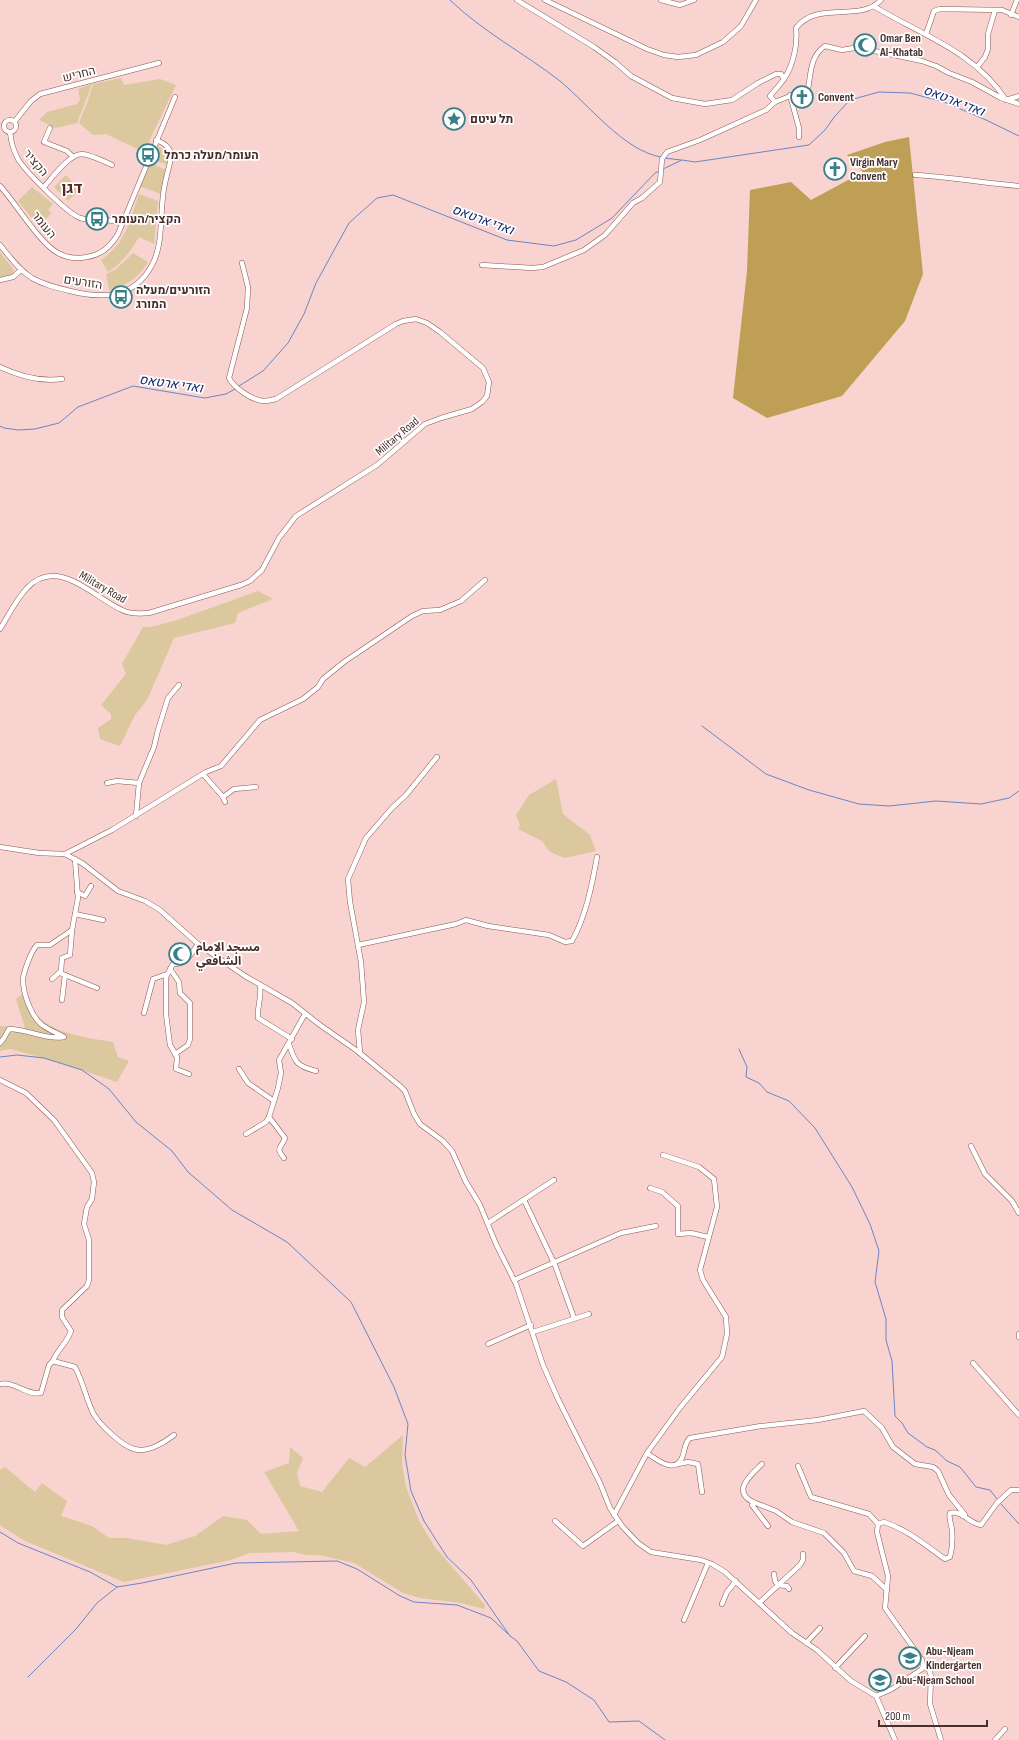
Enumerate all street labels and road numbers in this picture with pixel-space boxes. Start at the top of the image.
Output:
street label: החריש [61,63,97,86]
street label: הקציר [20,147,51,180]
street label: העומר [28,209,59,242]
street label: הזורעים [63,272,103,293]
street label: Military Road [372,414,422,459]
street label: Military Road [76,568,129,607]

